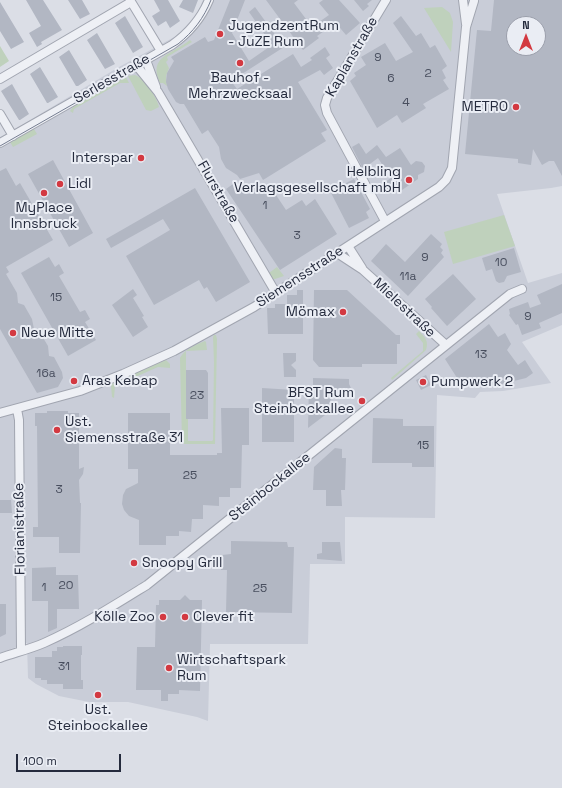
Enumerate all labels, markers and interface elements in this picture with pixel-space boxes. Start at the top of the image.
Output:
street label: Kaplanstraße [322,14,382,100]
north arrow [506,16,546,56]
place label: JugendzentRum - JuZE Rum [228,18,339,50]
text: N [522,18,530,32]
marker: JugendzentRum - JuZE Rum [215,29,225,39]
street label: Serlesstraße [71,50,153,108]
house number: 9 [374,51,382,65]
marker: Bauhof - Mehrzwecksaal [235,58,245,68]
house number: 2 [424,67,432,81]
place label: Bauhof - Mehrzwecksaal [188,70,292,102]
house number: 6 [387,72,395,86]
house number: 4 [402,96,410,110]
place label: METRO [462,99,508,115]
marker: METRO [511,102,521,112]
place label: Interspar [72,150,133,166]
marker: Interspar [136,153,146,163]
street label: Flurstraße [194,158,242,226]
place label: Helbling Verlagsgesellschaft mbH [234,164,401,196]
marker: Helbling Verlagsgesellschaft mbH [404,175,414,185]
place label: Lidl [68,176,92,192]
marker: Lidl [55,179,65,189]
marker: MyPlace Innsbruck [39,188,49,198]
house number: 1 [262,199,268,213]
place label: MyPlace Innsbruck [11,200,77,232]
house number: 3 [293,229,301,243]
street label: Siemensstraße [253,243,347,311]
house number: 9 [421,251,429,265]
house number: 10 [495,256,507,270]
house number: 11a [400,270,416,284]
street label: Mielestraße [369,275,439,341]
house number: 15 [50,291,62,305]
place label: Mömax [286,304,335,320]
marker: Mömax [338,307,348,317]
house number: 9 [524,310,532,324]
place label: Neue Mitte [21,325,94,341]
marker: Neue Mitte [8,328,18,338]
house number: 13 [475,348,487,362]
house number: 16a [36,367,56,381]
place label: Aras Kebap [82,373,157,389]
place label: Pumpwerk 2 [431,374,513,390]
marker: Aras Kebap [69,376,79,386]
marker: Pumpwerk 2 [418,377,428,387]
place label: BFST Rum Steinbockallee [254,385,354,418]
house number: 23 [190,389,204,403]
marker: BFST Rum Steinbockallee [357,396,367,406]
place label: Ust. Siemensstraße 31 [65,414,183,446]
marker: Ust. Siemensstraße 31 [52,425,62,435]
house number: 15 [417,439,429,453]
street label: Steinbockallee [226,449,314,525]
house number: 25 [183,469,197,483]
street label: Florianistraße [11,483,29,575]
house number: 3 [55,483,63,497]
place label: Snoopy Grill [142,555,222,571]
marker: Snoopy Grill [129,558,139,568]
house number: 20 [59,579,73,593]
house number: 1 [41,581,47,595]
house number: 25 [253,582,267,596]
place label: Kölle Zoo [94,609,155,625]
place label: Clever fit [193,609,254,625]
marker: Kölle Zoo [158,612,168,622]
marker: Clever fit [180,612,190,622]
place label: Wirtschaftspark Rum [177,652,286,684]
house number: 31 [58,660,70,674]
marker: Wirtschaftspark Rum [164,663,174,673]
marker: Ust. Steinbockallee [93,690,103,700]
place label: Ust. Steinbockallee [48,702,148,734]
scale bar [18,746,123,772]
text: 100 m [23,753,57,769]

